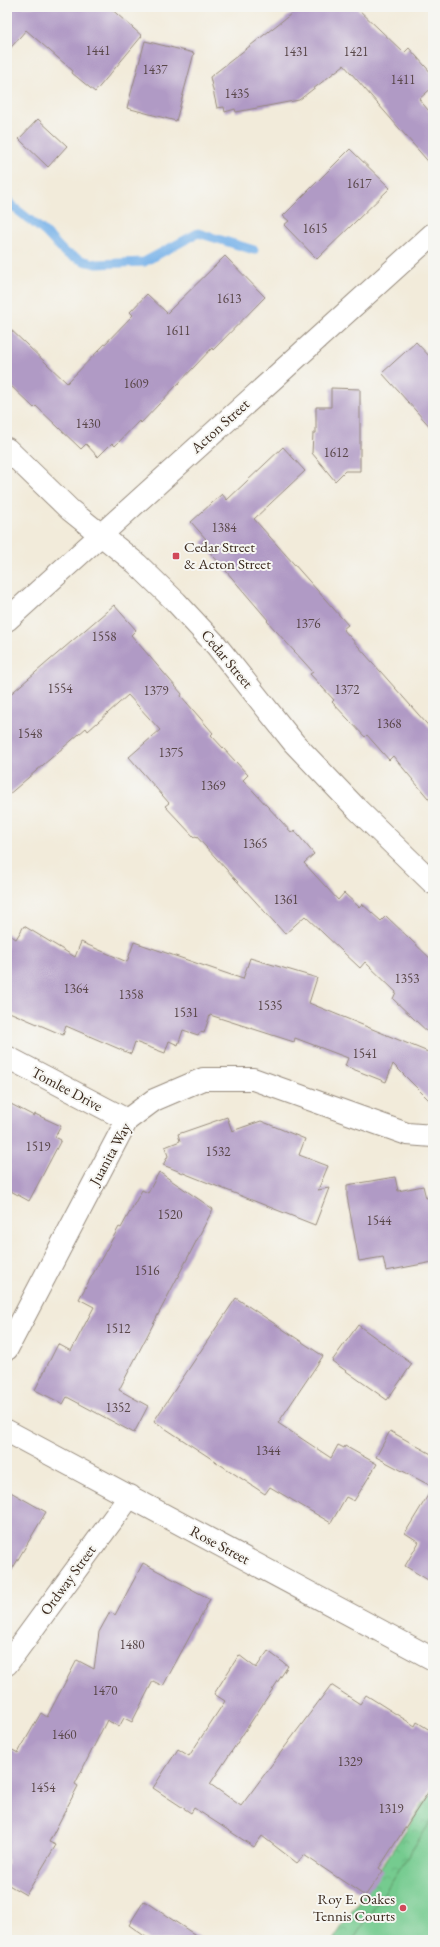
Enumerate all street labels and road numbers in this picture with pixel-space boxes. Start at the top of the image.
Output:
street label: Acton Street [186,394,253,458]
street label: Cedar Street [197,625,258,692]
street label: Tomlee Drive [28,1062,106,1115]
street label: Juanita Way [84,1119,135,1190]
street label: Rose Street [187,1521,254,1568]
street label: Ordway Street [36,1541,100,1619]

